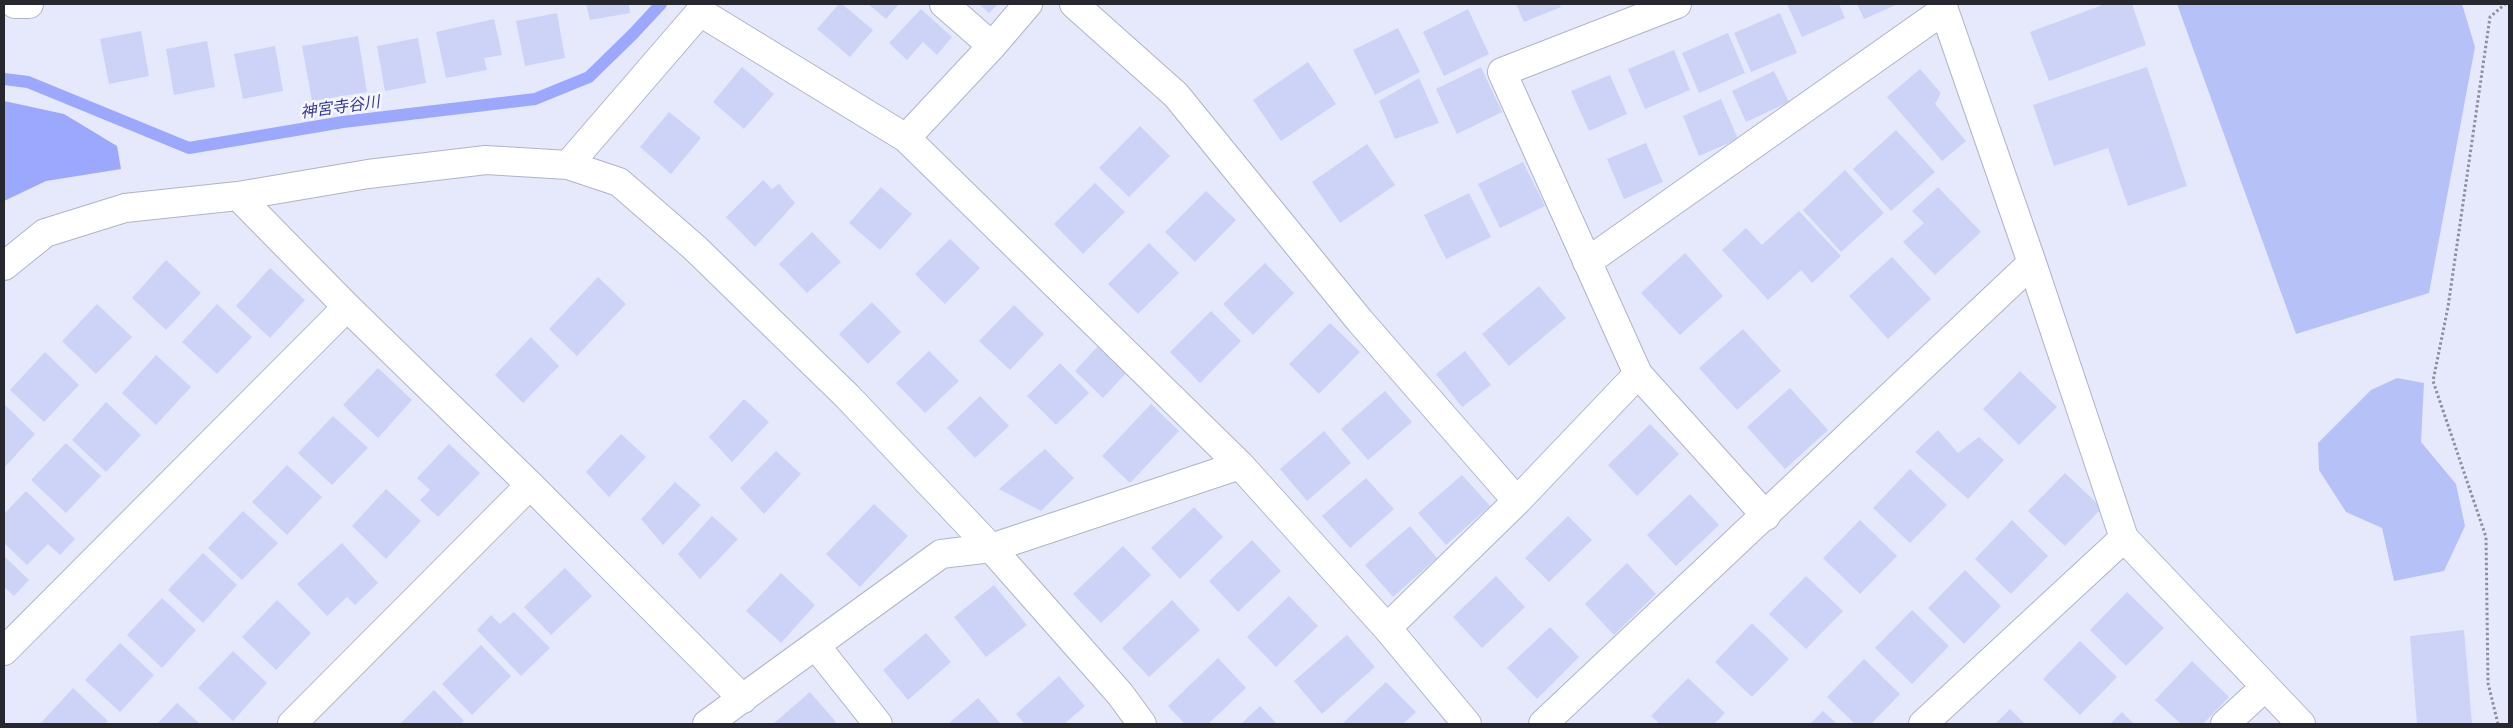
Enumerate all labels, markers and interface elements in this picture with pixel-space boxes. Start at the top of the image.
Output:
water label: 神宮寺谷川 [299,92,381,122]

